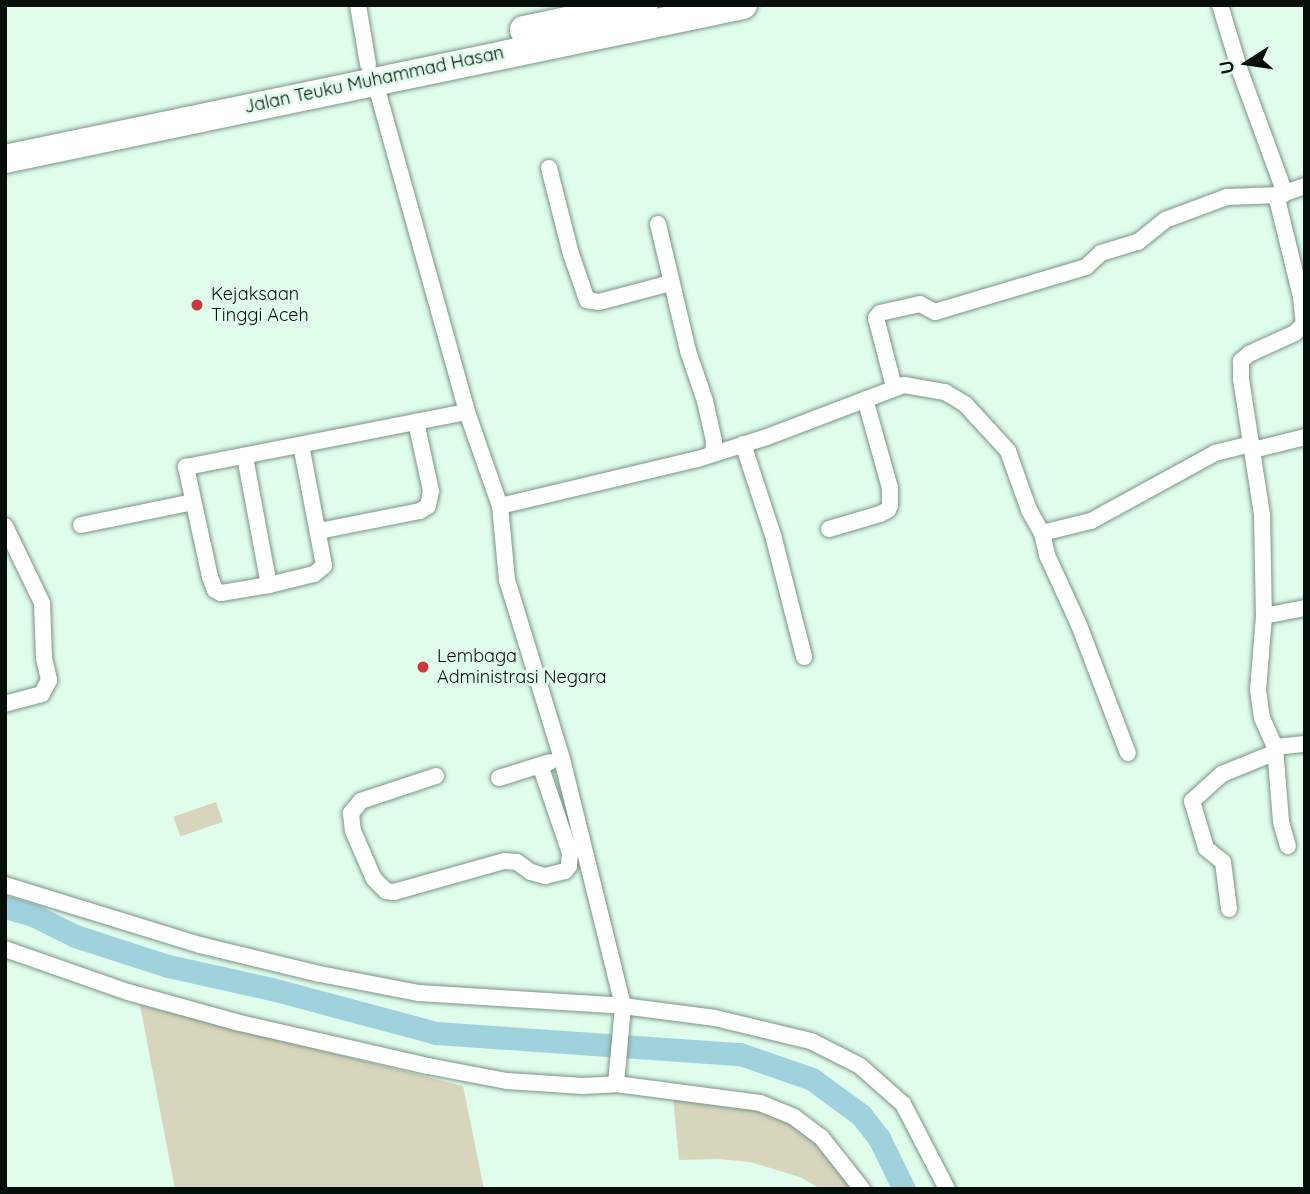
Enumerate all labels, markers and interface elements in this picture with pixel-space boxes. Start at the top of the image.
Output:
north arrow [1212,28,1282,98]
street label: Jalan Teuku Muhammad Hasan [242,42,506,118]
text: U [1213,58,1240,76]
place label: Kejaksaan Tinggi Aceh [211,284,309,326]
marker: Kejaksaan Tinggi Aceh [189,297,205,313]
place label: Lembaga Administrasi Negara [437,646,606,688]
marker: Lembaga Administrasi Negara [415,659,431,675]

